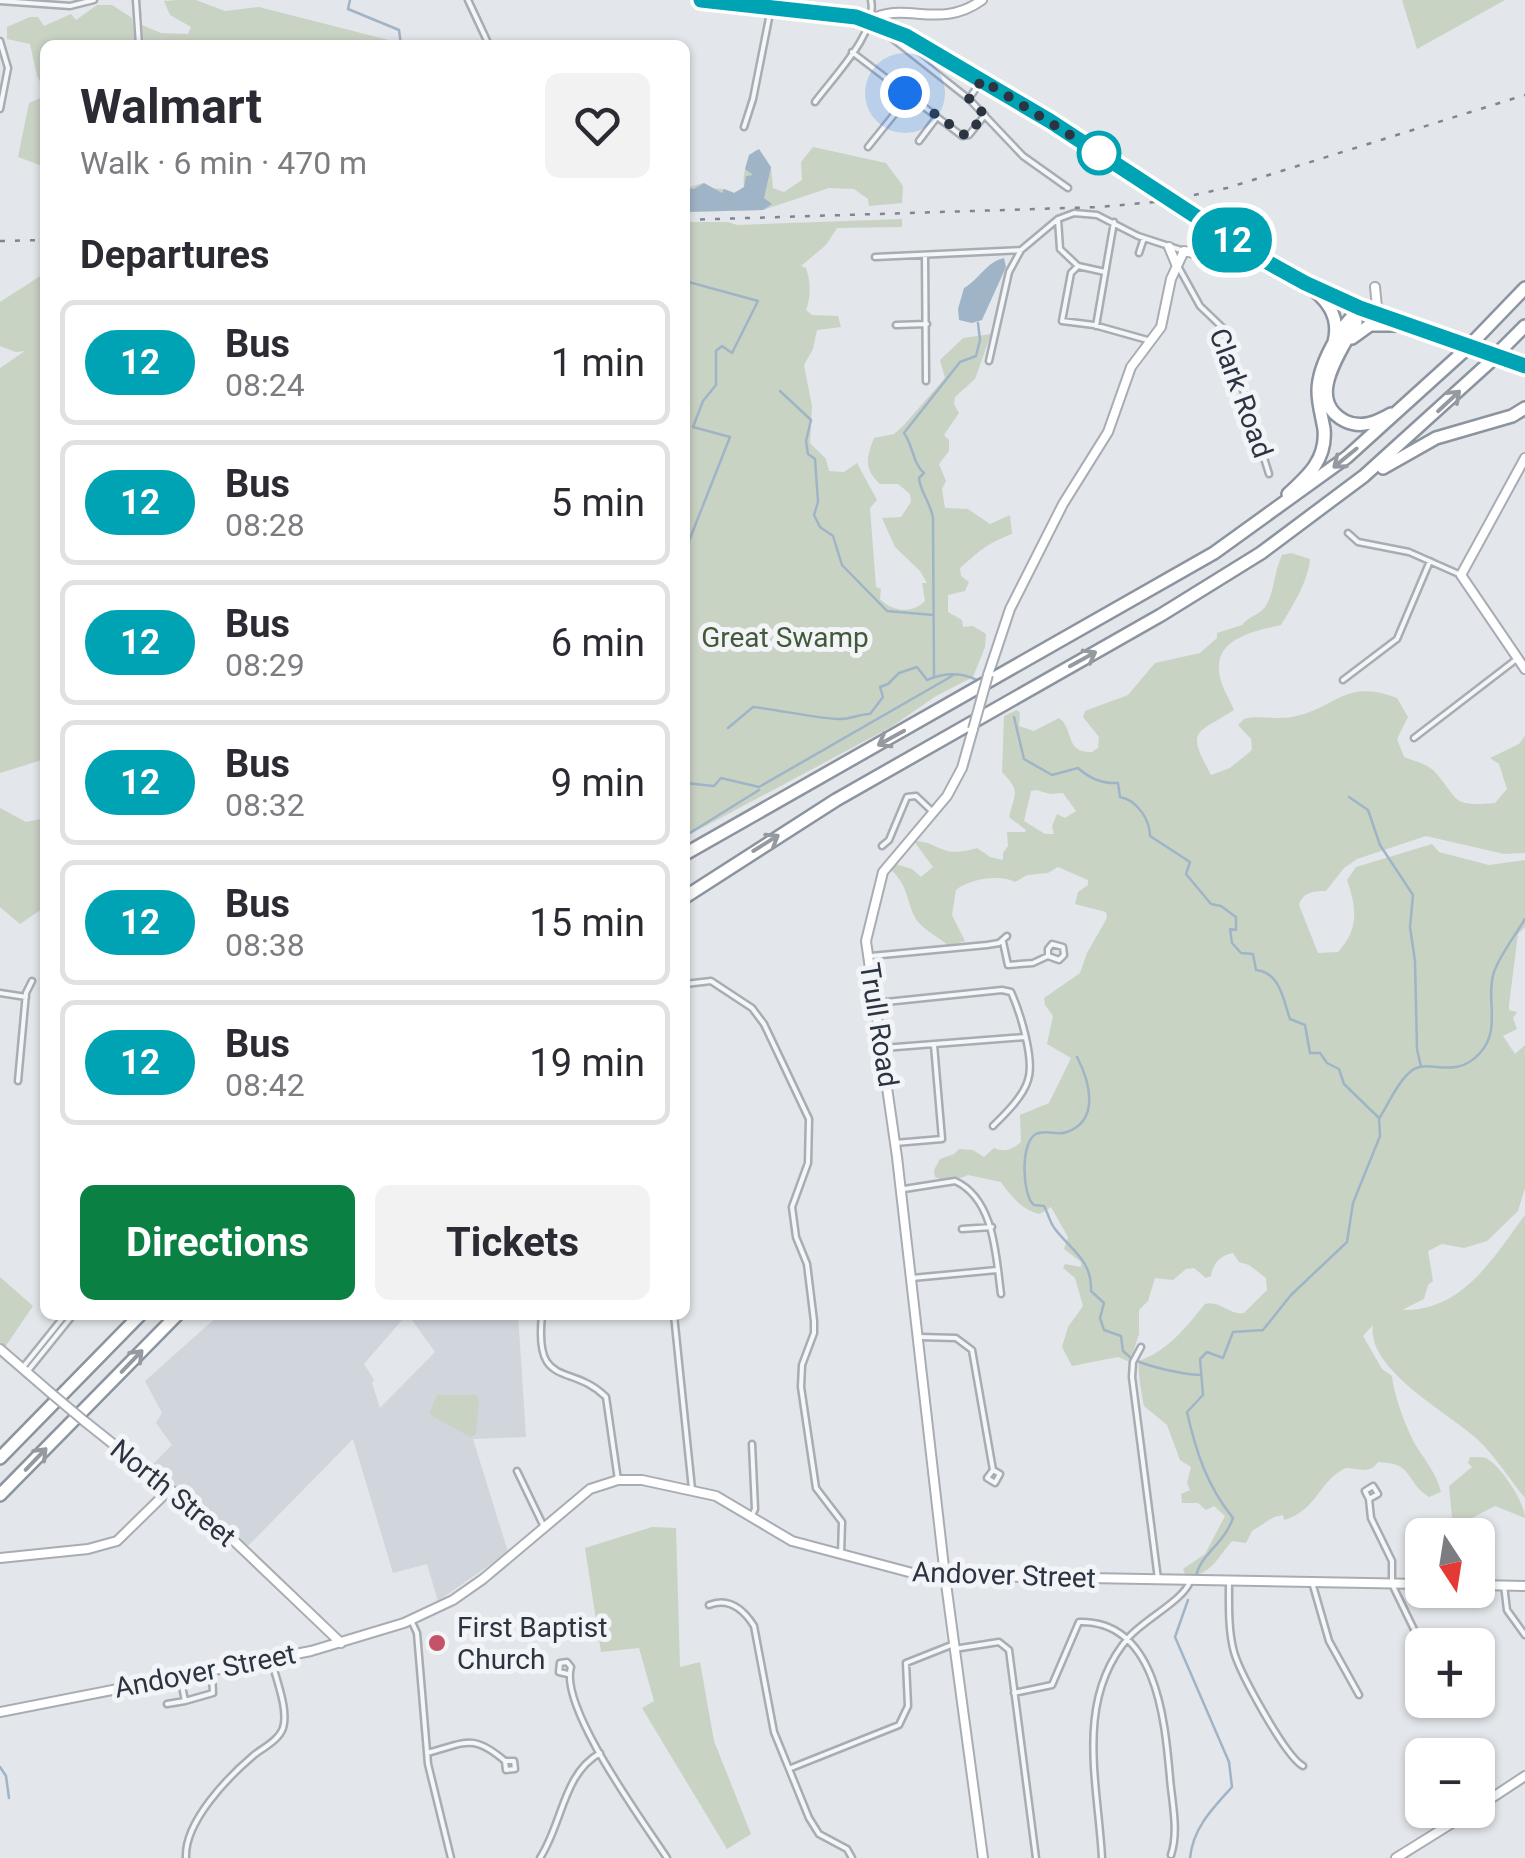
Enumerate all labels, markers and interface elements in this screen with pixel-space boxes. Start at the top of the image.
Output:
your location [880,68,930,118]
button: heart [545,73,650,178]
text: Walmart [80,78,262,135]
unlabelled marker [1078,132,1120,174]
text: Walk · 6 min · 470 m [80,144,367,182]
line badge: 12 [1187,208,1277,272]
text: 12 [1212,220,1252,261]
text: Departures [80,233,270,277]
text: Bus [225,322,290,366]
street label: Clark Road [1202,324,1280,462]
text: 1 min [551,341,645,385]
text: 12 [120,342,160,383]
text: 08:24 [225,366,305,404]
one-way arrow [1437,389,1461,413]
one-way arrow [1333,447,1359,469]
text: Bus [225,462,290,506]
text: 5 min [551,481,645,525]
text: 12 [120,482,160,523]
text: 08:28 [225,506,305,544]
text: Bus [225,602,290,646]
text: 6 min [551,621,645,665]
park label: Great Swamp [701,621,869,654]
text: 12 [120,622,160,663]
text: 08:29 [225,646,305,684]
one-way arrow [1068,649,1097,669]
one-way arrow [877,728,906,748]
text: Bus [225,742,290,786]
text: 9 min [551,761,645,805]
text: 12 [120,762,160,803]
text: 08:32 [225,786,305,824]
one-way arrow [751,833,780,853]
text: Bus [225,882,290,926]
text: 15 min [529,901,645,945]
text: 12 [120,902,160,943]
text: 08:38 [225,926,305,964]
street label: Trull Road [853,960,905,1090]
text: Bus [225,1022,290,1066]
text: 19 min [529,1041,645,1085]
text: 12 [120,1042,160,1083]
text: 08:42 [225,1066,305,1104]
button: Directions [80,1185,355,1300]
button: Tickets [375,1185,650,1300]
one-way arrow [119,1350,143,1374]
street label: North Street [104,1433,242,1553]
one-way arrow [23,1448,47,1472]
north arrow [1405,1518,1495,1608]
map controls [1405,1518,1495,1828]
street label: Andover Street [912,1555,1096,1595]
place label: First Baptist Church [457,1611,607,1676]
button: + [1405,1628,1495,1718]
marker: First Baptist Church [426,1632,448,1654]
street label: Andover Street [112,1637,298,1705]
button: − [1405,1738,1495,1828]

